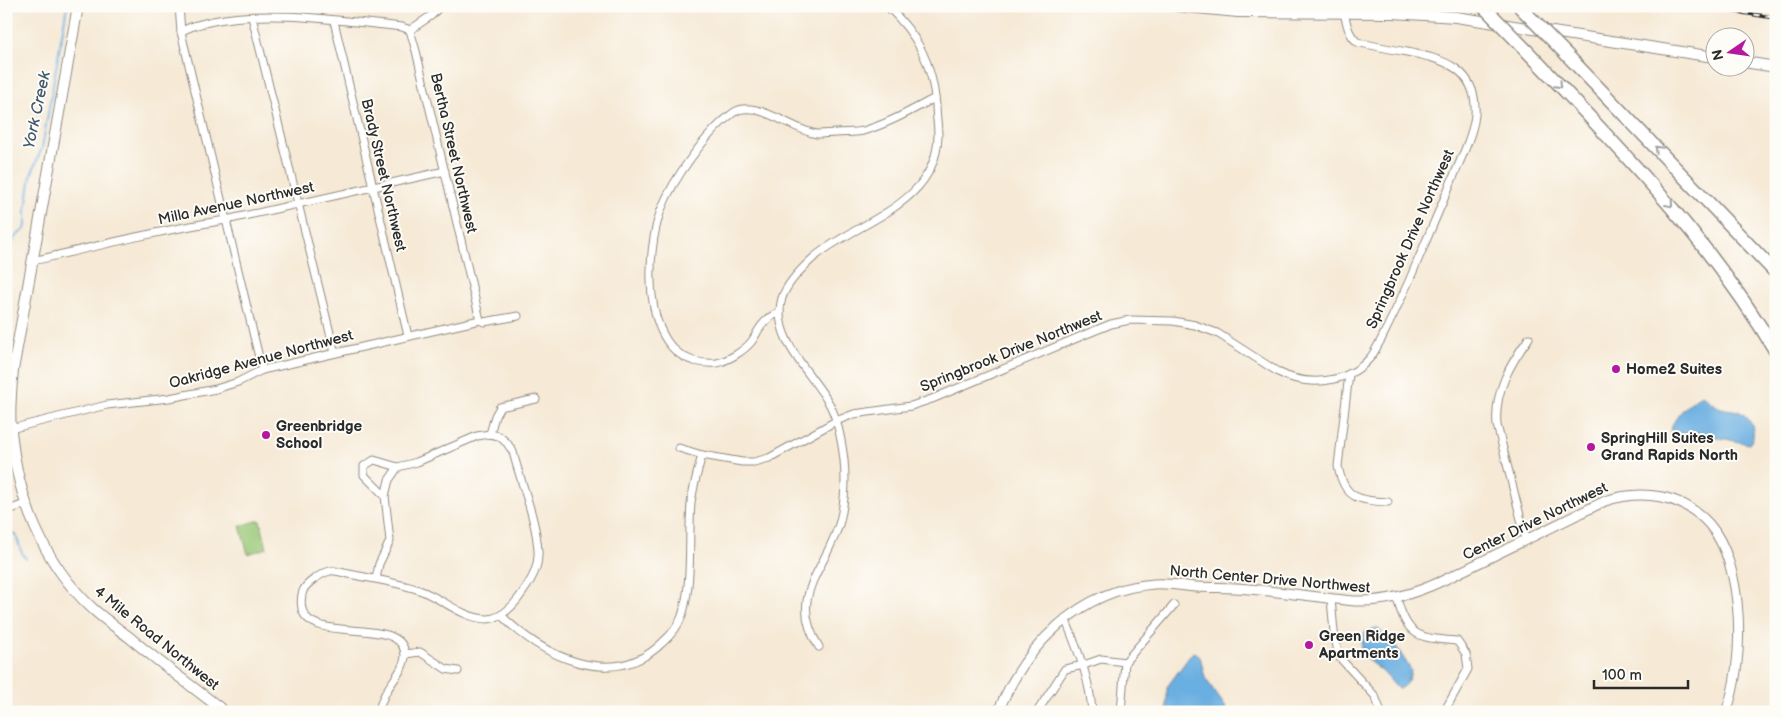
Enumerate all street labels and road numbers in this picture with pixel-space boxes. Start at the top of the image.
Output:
street label: Bertha Street Northwest [426,71,481,236]
street label: Brady Street Northwest [357,97,410,254]
street label: Springbrook Drive Northwest [1362,146,1459,332]
street label: Milla Avenue Northwest [156,178,316,229]
street label: Springbrook Drive Northwest [918,306,1105,397]
street label: Oakridge Avenue Northwest [167,326,356,393]
street label: Center Drive Northwest [1460,478,1611,565]
street label: North Center Drive Northwest [1169,561,1371,598]
street label: 4 Mile Road Northwest [90,582,223,695]

